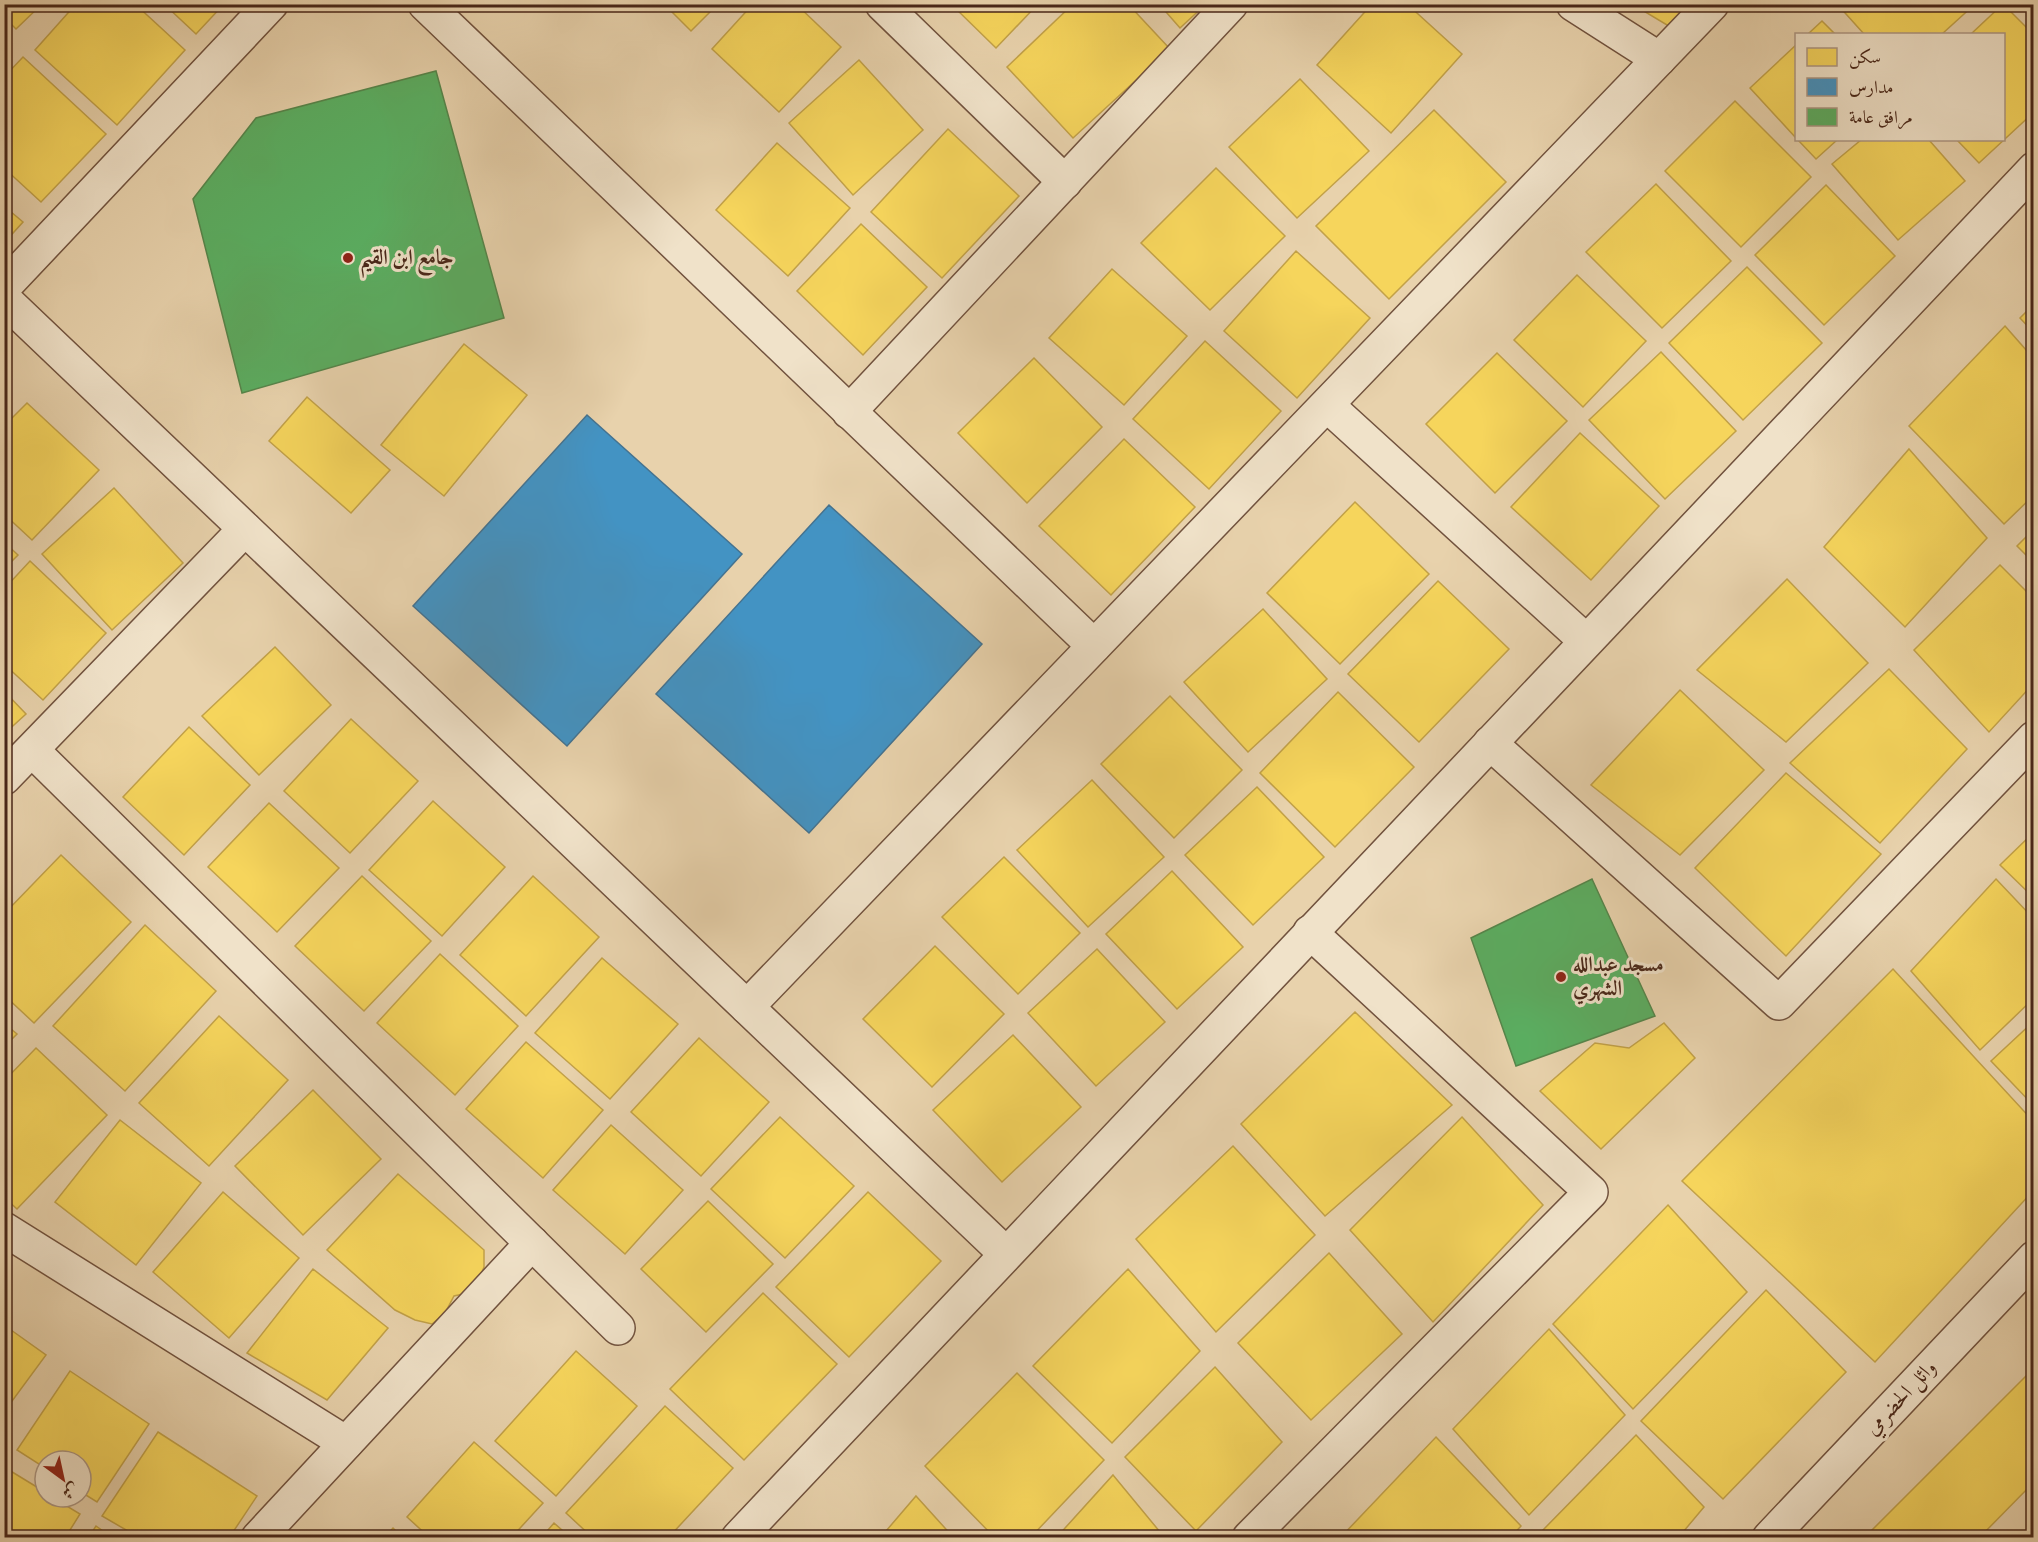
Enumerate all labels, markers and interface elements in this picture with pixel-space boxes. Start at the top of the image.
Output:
legend [1795,33,2005,141]
text: سكن [1849,47,1881,69]
text: مدارس [1849,77,1893,99]
text: مرافق عامة [1849,107,1913,130]
place label: جامع ابن القيم [360,245,454,278]
marker: جامع ابن القيم [341,251,355,265]
place label: مسجد عبدالله الشهري [1573,952,1664,1005]
marker: مسجد عبدالله الشهري [1554,970,1568,984]
street label: وائل الحضرمي [1860,1355,1944,1443]
north arrow [33,1449,93,1509]
text: ش [59,1478,83,1503]

